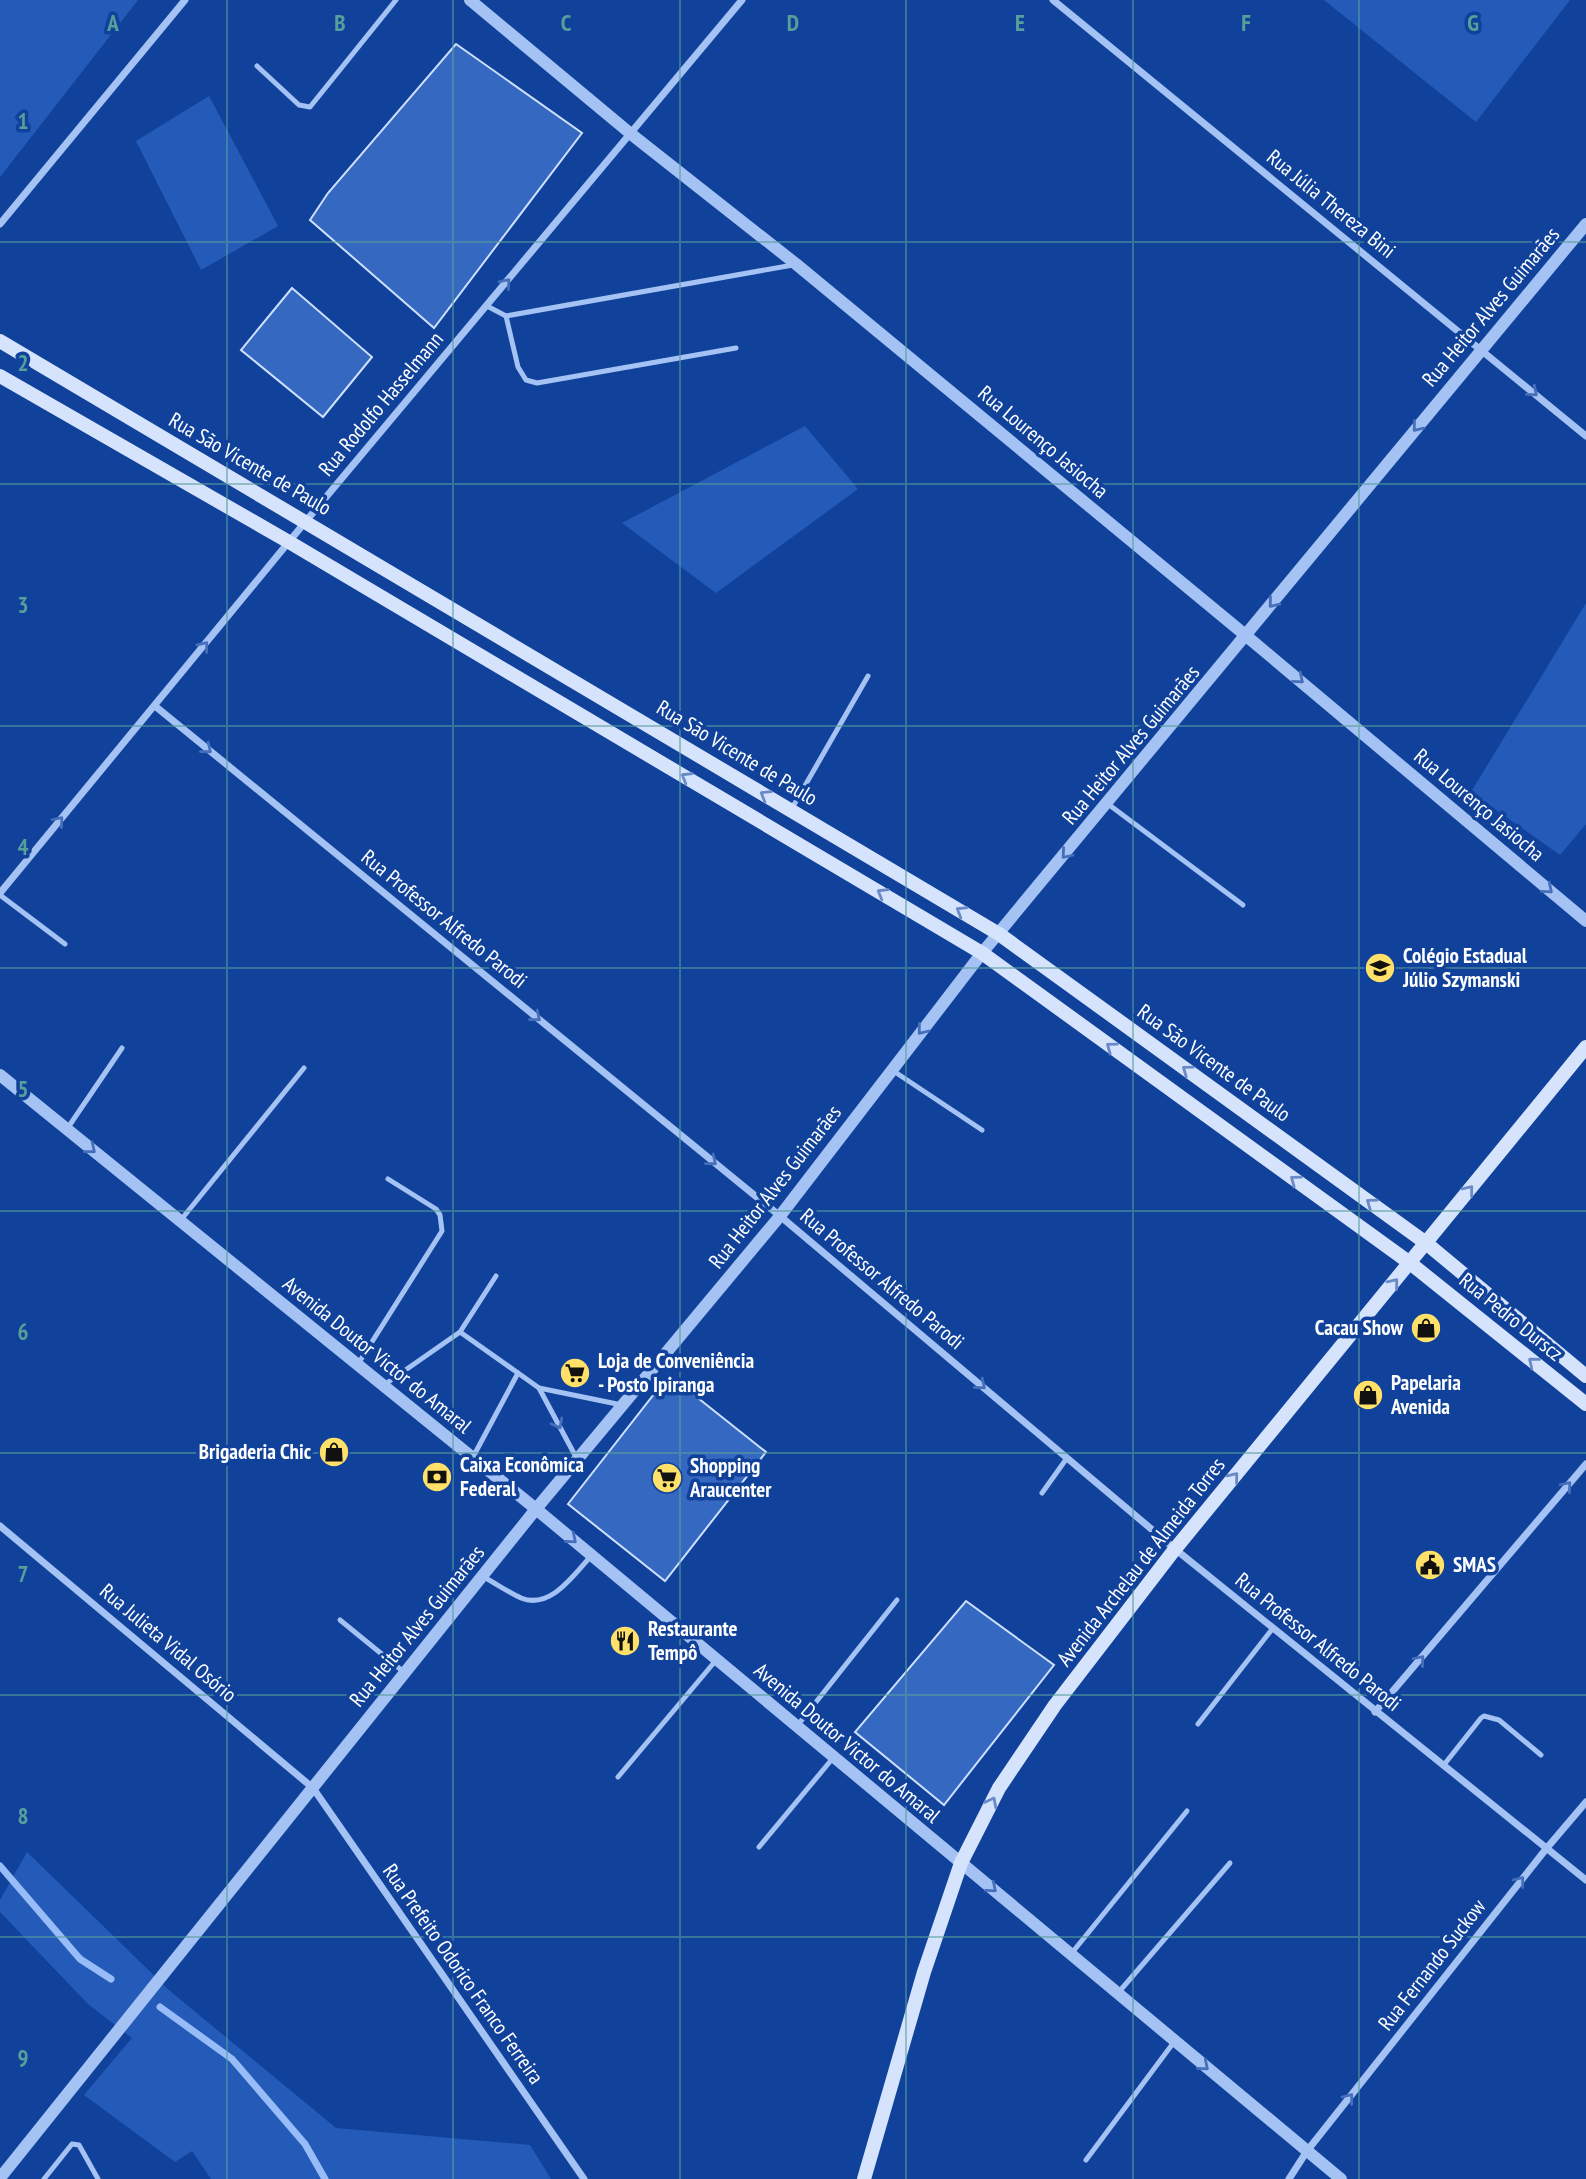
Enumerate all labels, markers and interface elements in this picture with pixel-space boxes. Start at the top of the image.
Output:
text: A [106,8,119,37]
text: B [334,8,346,37]
text: C [561,8,572,37]
text: D [787,8,799,37]
text: E [1015,8,1025,37]
text: F [1241,8,1251,37]
text: G [1467,8,1479,37]
text: 1 [18,106,29,135]
street label: Rua Júlia Thereza Bini [1261,143,1401,264]
street label: Rua Heitor Alves Guimarães [1416,221,1565,392]
one-way arrow [498,278,510,291]
street label: Rua Rodolfo Hasselmann [312,326,449,481]
text: 2 [18,348,29,377]
street label: Rua Lourenço Jasiocha [973,379,1114,504]
one-way arrow [1525,384,1538,397]
street label: Rua São Vicente de Paulo [164,406,336,521]
one-way arrow [1413,418,1425,431]
text: 3 [18,590,29,619]
one-way arrow [1269,595,1281,608]
one-way arrow [196,641,208,654]
street label: Rua Heitor Alves Guimarães [1056,659,1205,830]
one-way arrow [1291,671,1304,684]
street label: Rua São Vicente de Paulo [652,694,823,811]
one-way arrow [200,741,212,754]
street label: Rua Lourenço Jasiocha [1409,742,1550,867]
one-way arrow [680,773,693,786]
one-way arrow [760,790,773,803]
one-way arrow [51,817,63,830]
text: 4 [18,832,29,861]
street label: Rua Professor Alfredo Parodi [356,843,533,994]
one-way arrow [1062,845,1074,858]
one-way arrow [1540,881,1553,893]
one-way arrow [876,888,889,901]
one-way arrow [955,906,968,919]
place label: Colégio Estadual Júlio Szymanski [1402,942,1528,993]
school or university icon: Colégio Estadual Júlio Szymanski [1363,951,1397,985]
street label: Rua São Vicente de Paulo [1132,998,1296,1127]
one-way arrow [527,1009,540,1021]
one-way arrow [918,1023,931,1035]
one-way arrow [1106,1042,1119,1055]
one-way arrow [1182,1065,1195,1078]
text: 5 [18,1074,29,1103]
street label: Rua Heitor Alves Guimarães [702,1100,847,1274]
one-way arrow [84,1140,96,1153]
one-way arrow [705,1152,717,1165]
one-way arrow [1290,1176,1303,1188]
one-way arrow [1461,1186,1474,1198]
one-way arrow [1366,1199,1379,1211]
street label: Rua Professor Alfredo Parodi [795,1202,970,1355]
street label: Rua Pedro Durscz [1454,1267,1569,1367]
street label: Avenida Doutor Victor do Amaral [277,1270,477,1439]
one-way arrow [1386,1278,1399,1290]
shop icon: Cacau Show [1409,1311,1443,1345]
place label: Cacau Show [1315,1314,1403,1341]
text: 6 [18,1317,29,1346]
place label: Loja de Conveniência - Posto Ipiranga [598,1347,754,1398]
supermarket icon: Loja de Conveniência - Posto Ipiranga [558,1356,592,1390]
one-way arrow [1528,1357,1540,1370]
place label: Papelaria Avenida [1390,1369,1461,1420]
one-way arrow [972,1377,985,1389]
shop icon: Papelaria Avenida [1351,1378,1385,1412]
one-way arrow [550,1417,563,1429]
shop icon: Brigaderia Chic [317,1435,351,1469]
place label: Brigaderia Chic [199,1438,312,1465]
place label: Caixa Econômica Federal [460,1451,584,1502]
place label: Shopping Araucenter [689,1452,772,1503]
street label: Avenida Archelau de Almeida Torres [1051,1452,1231,1671]
bank icon: Caixa Econômica Federal [420,1460,454,1494]
supermarket icon: Shopping Araucenter [650,1461,684,1495]
one-way arrow [1226,1473,1239,1485]
one-way arrow [1559,1482,1571,1495]
one-way arrow [564,1531,577,1543]
street label: Rua Heitor Alves Guimarães [343,1539,490,1712]
public building icon: SMAS [1413,1548,1447,1582]
place label: SMAS [1453,1551,1496,1578]
text: 7 [18,1559,29,1588]
street label: Rua Professor Alfredo Parodi [1230,1566,1407,1717]
street label: Rua Julieta Vidal Osório [94,1577,242,1708]
place label: Restaurante Tempô [648,1615,738,1666]
restaurant icon: Restaurante Tempô [608,1624,642,1658]
one-way arrow [1412,1655,1424,1668]
street label: Avenida Doutor Victor do Amaral [749,1657,946,1829]
one-way arrow [984,1797,997,1809]
text: 8 [18,1801,29,1830]
street label: Rua Prefeito Odorico Franco Ferreira [377,1858,550,2089]
one-way arrow [1512,1876,1525,1889]
one-way arrow [983,1880,996,1892]
street label: Rua Fernando Suckow [1372,1893,1492,2036]
text: 9 [18,2043,29,2072]
one-way arrow [1196,2057,1209,2070]
one-way arrow [1341,2093,1353,2106]

